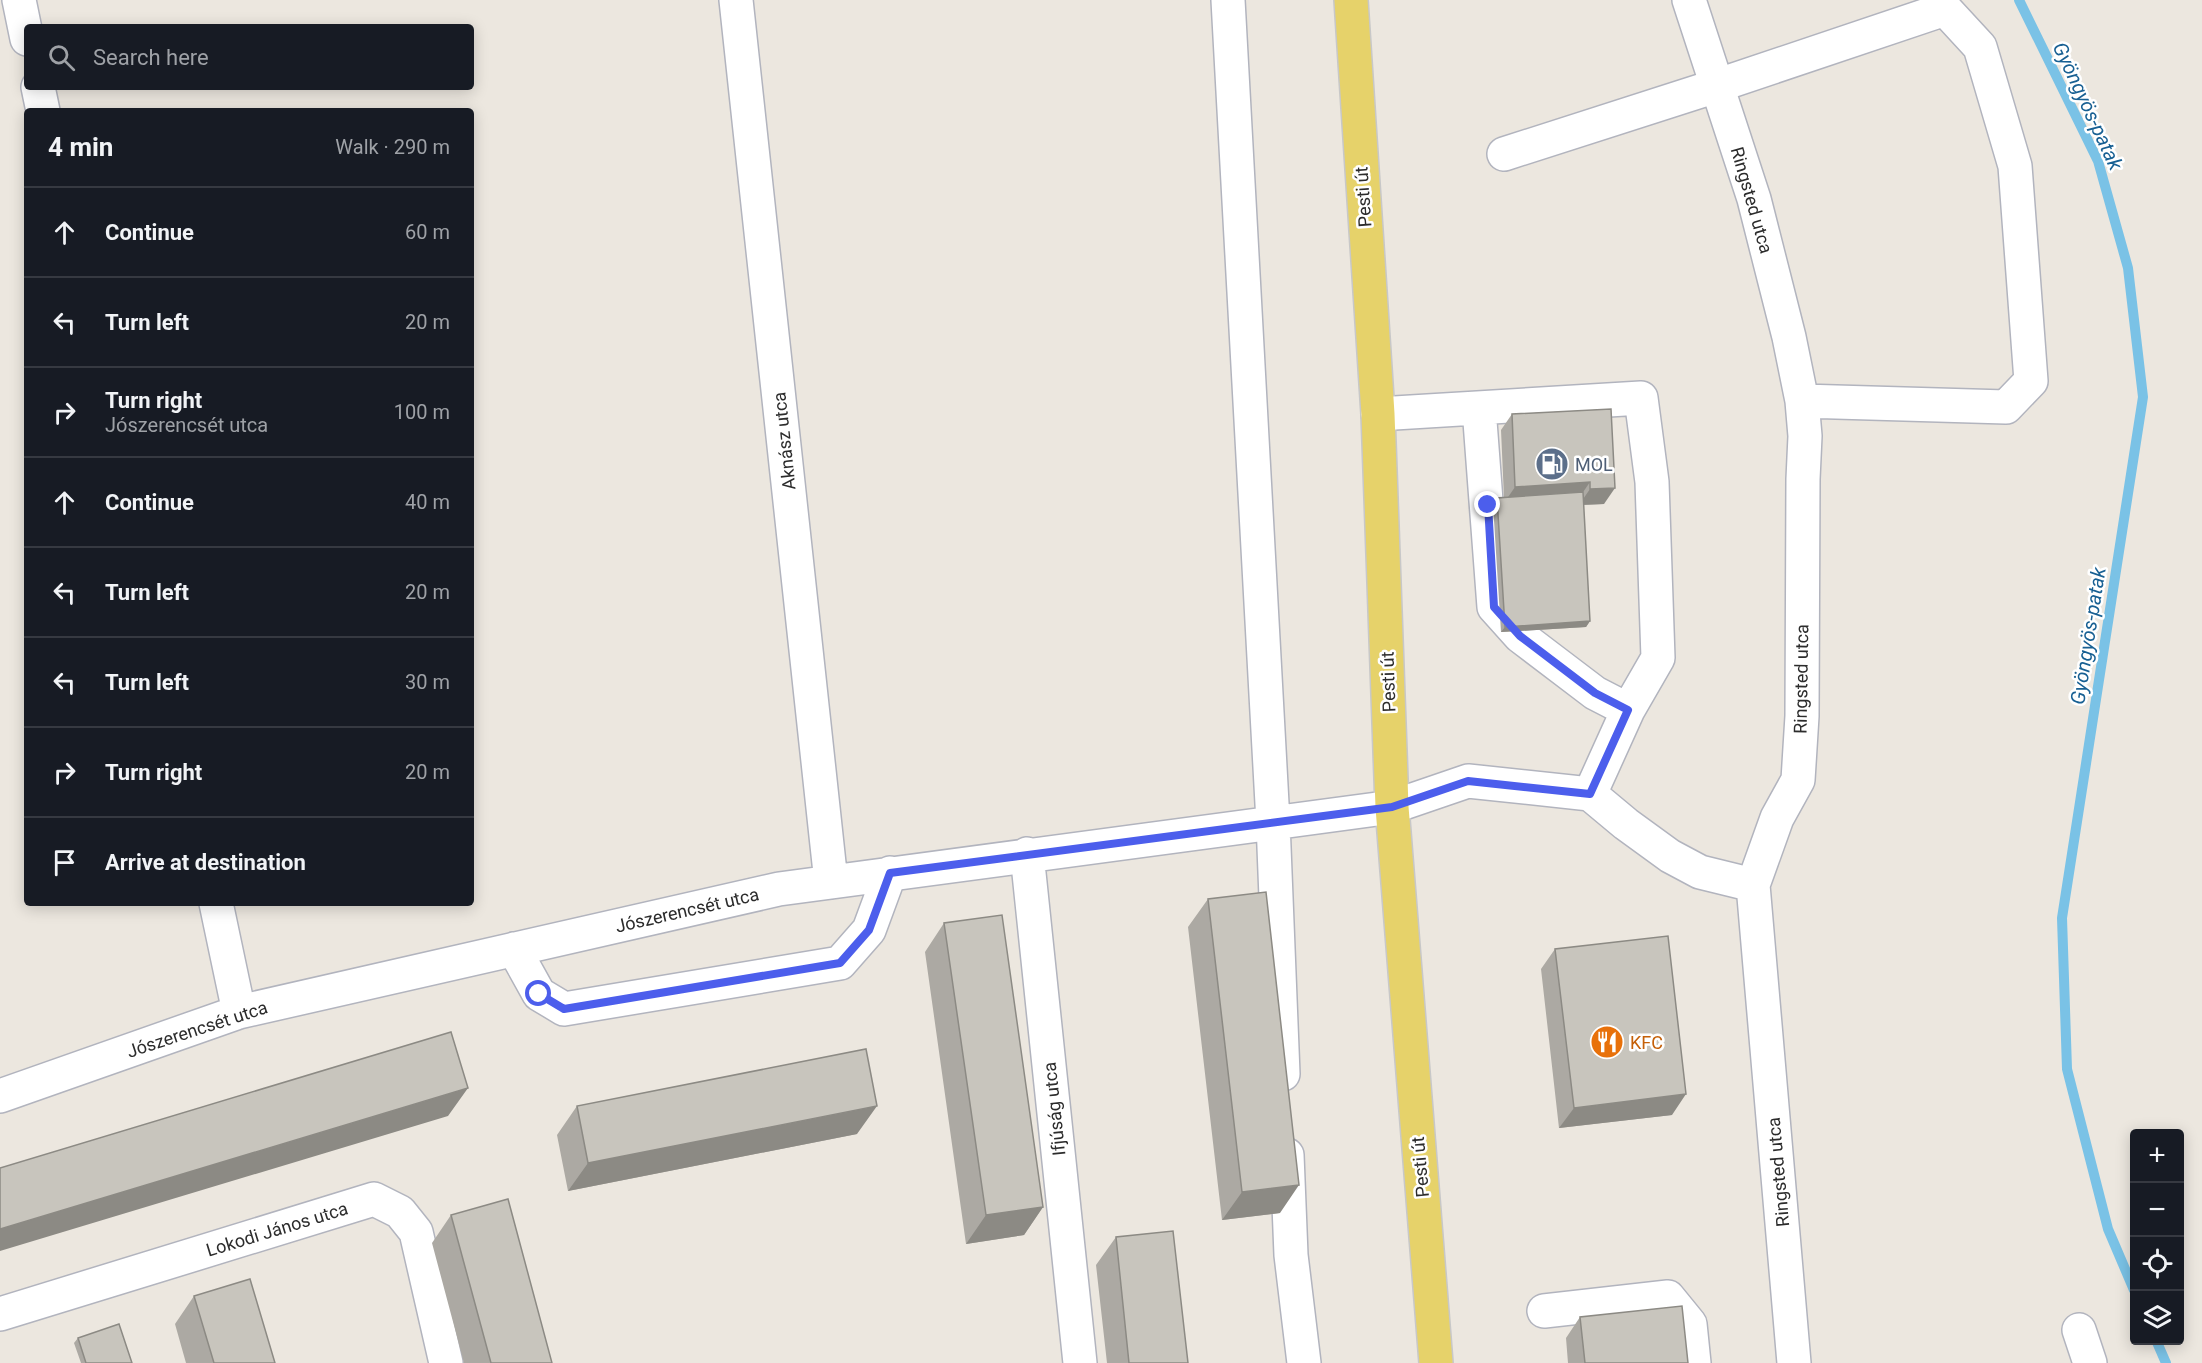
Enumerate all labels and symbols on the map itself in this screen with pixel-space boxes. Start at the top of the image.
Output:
water label: Gyöngyös-patak [2048,38,2129,175]
street label: Ringsted utca [1727,144,1777,256]
street label: Pesti út [1350,166,1376,228]
street label: Aknász utca [768,391,800,491]
fuel station icon: MOL [1534,446,1570,482]
place label: MOL [1575,454,1613,475]
route end [1474,491,1500,517]
water label: Gyöngyös-patak [2065,565,2111,706]
street label: Ringsted utca [1790,624,1812,734]
street label: Pesti út [1376,651,1400,713]
street label: Jószerencsét utca [613,883,761,937]
route start [525,980,551,1006]
street label: Jószerencsét utca [124,996,270,1062]
restaurant icon: KFC [1589,1024,1625,1060]
place label: KFC [1630,1032,1663,1053]
street label: Ifjúság utca [1039,1061,1069,1157]
street label: Ringsted utca [1763,1116,1793,1228]
street label: Pesti út [1407,1136,1433,1198]
street label: Lokodi János utca [204,1197,350,1261]

